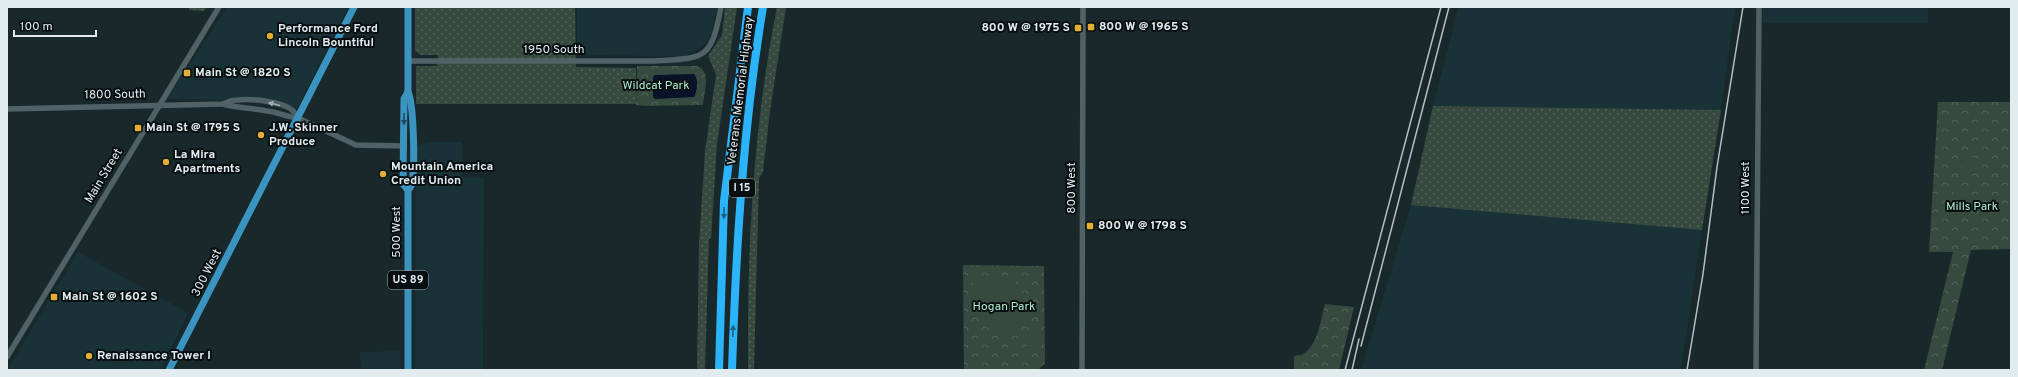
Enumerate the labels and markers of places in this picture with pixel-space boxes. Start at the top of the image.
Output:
place label: 800 W @ 1965 S [1099,19,1189,35]
place label: 800 W @ 1975 S [982,20,1070,36]
place label: Performance Ford Lincoln Bountiful [278,21,378,51]
marker: 800 W @ 1965 S [1086,22,1096,32]
marker: 800 W @ 1975 S [1073,23,1083,33]
marker: Performance Ford Lincoln Bountiful [265,31,275,41]
place label: Main St @ 1820 S [195,65,291,81]
marker: Main St @ 1820 S [182,68,192,78]
place label: Main St @ 1795 S [146,120,240,136]
place label: J.W. Skinner Produce [269,120,338,150]
marker: Main St @ 1795 S [133,123,143,133]
marker: J.W. Skinner Produce [256,130,266,140]
place label: La Mira Apartments [174,147,240,177]
marker: La Mira Apartments [161,157,171,167]
place label: Mountain America Credit Union [391,159,493,189]
marker: Mountain America Credit Union [378,169,388,179]
place label: 800 W @ 1798 S [1098,218,1187,234]
marker: 800 W @ 1798 S [1085,221,1095,231]
place label: Main St @ 1602 S [62,289,158,305]
marker: Main St @ 1602 S [49,292,59,302]
place label: Renaissance Tower I [97,348,211,364]
marker: Renaissance Tower I [84,351,94,361]

